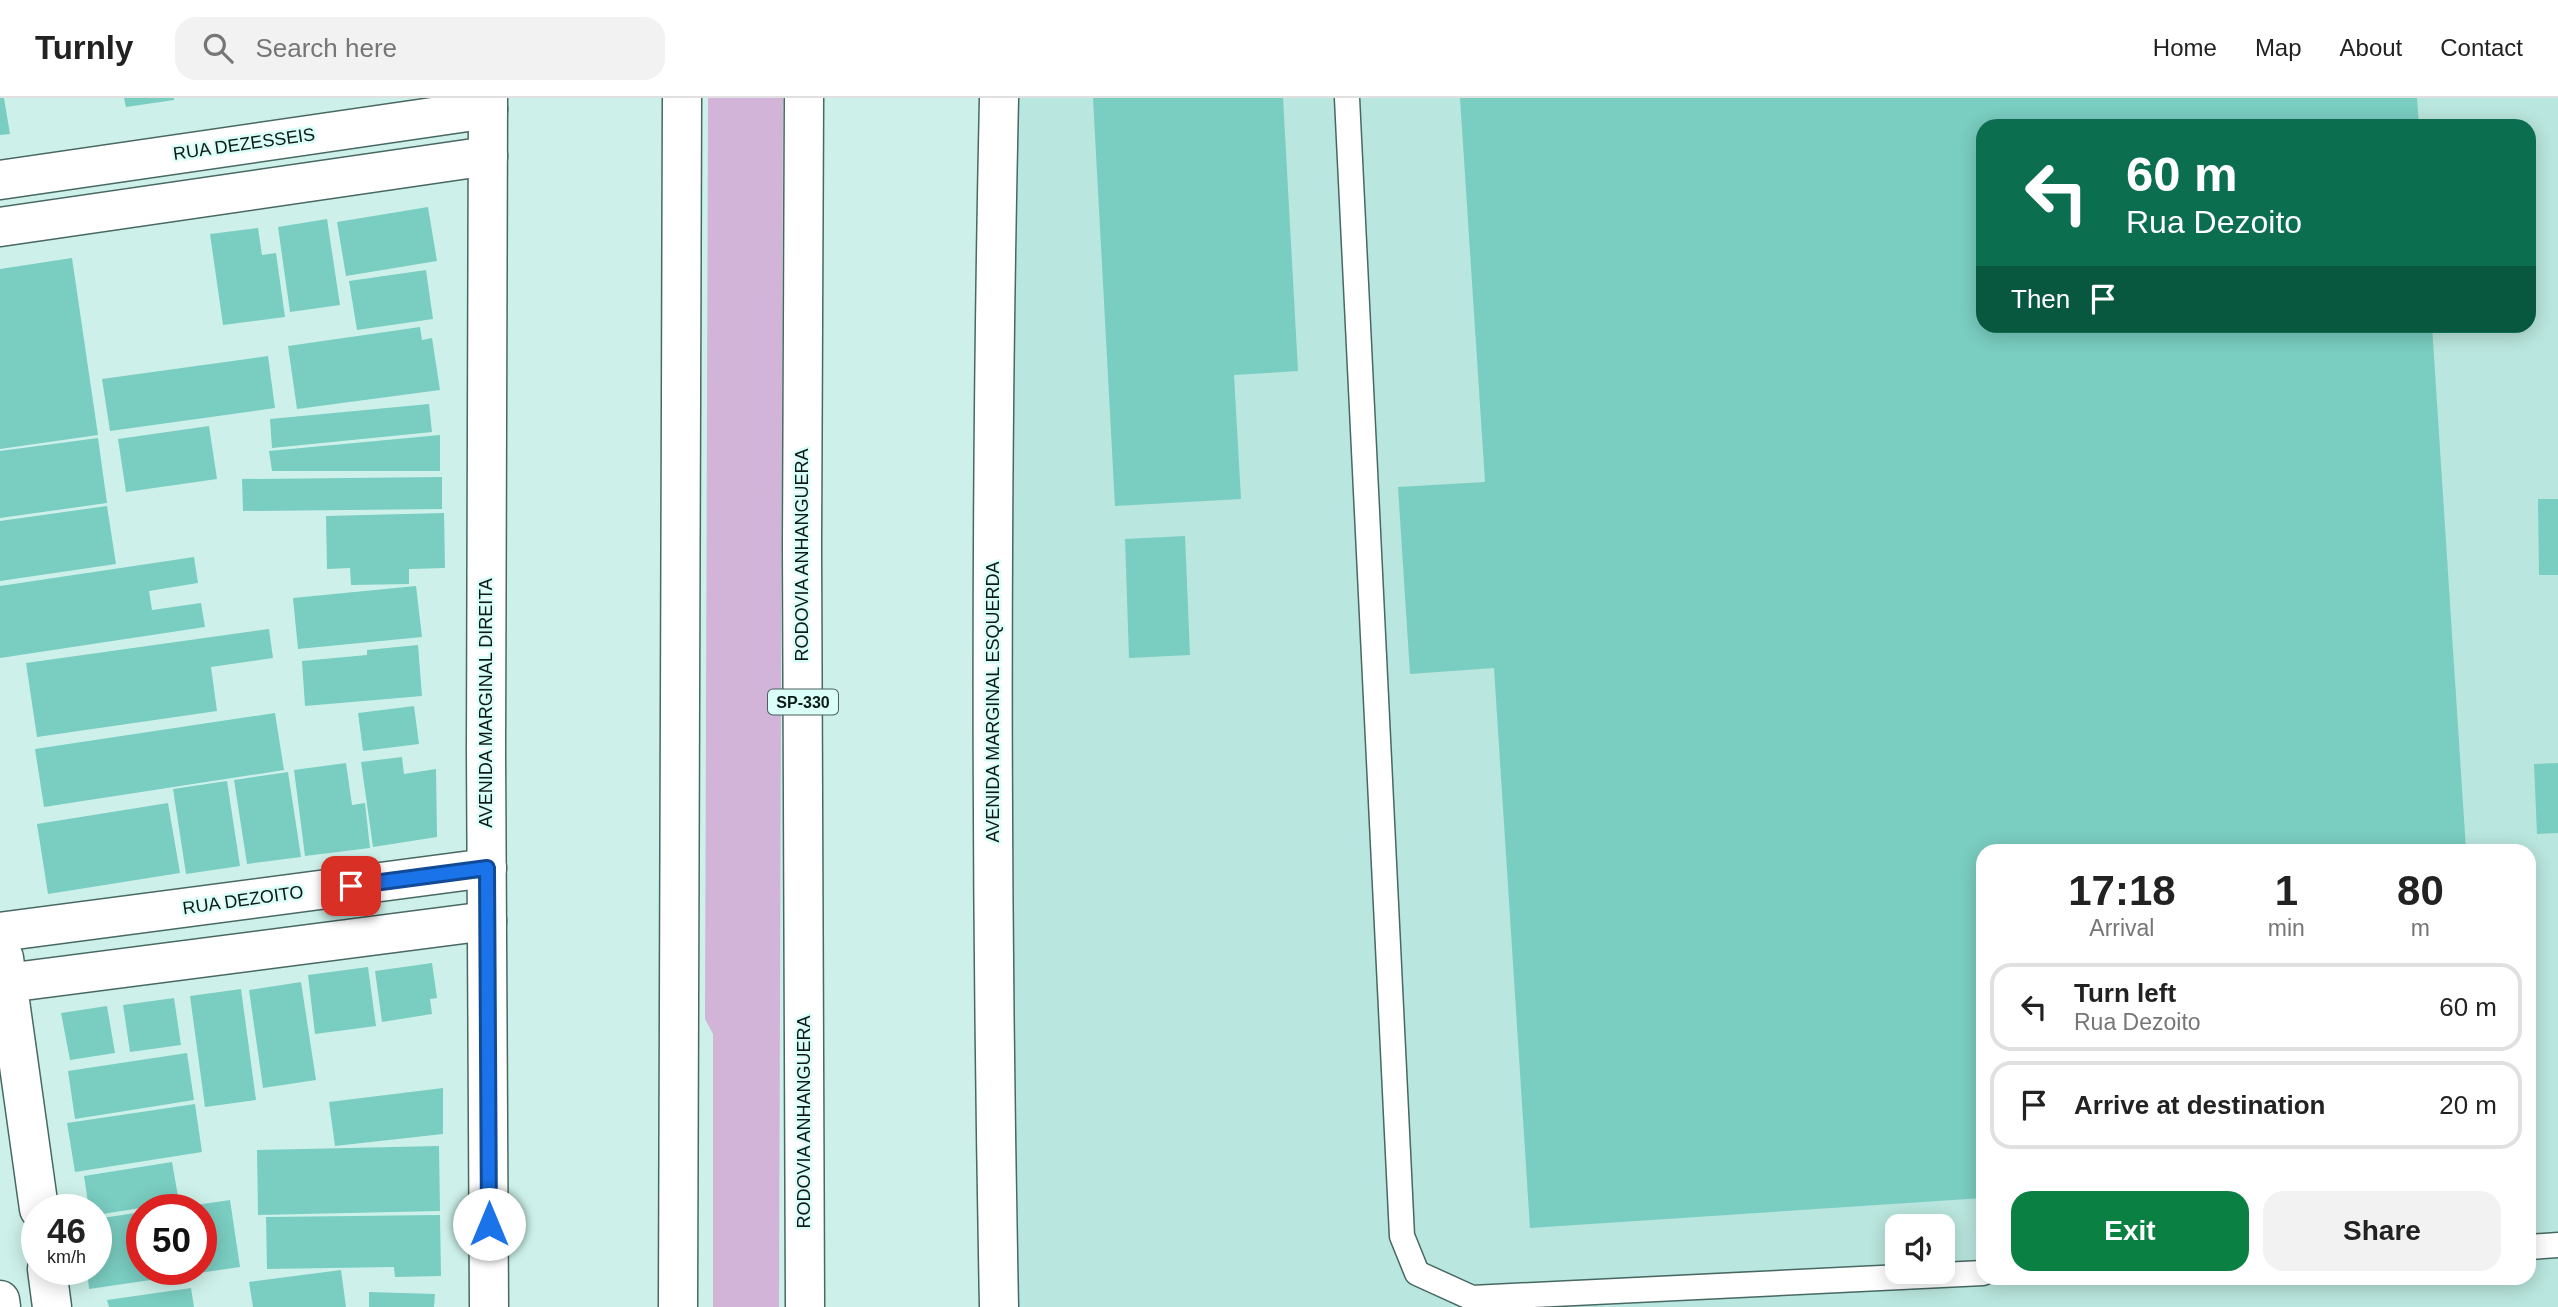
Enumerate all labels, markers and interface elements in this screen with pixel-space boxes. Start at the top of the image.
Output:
search box [175,17,665,80]
text: Turnly [35,29,133,66]
icon: search [199,29,237,67]
text: Search here [255,33,397,63]
text: Home [2153,34,2217,61]
text: Map [2255,34,2302,61]
text: About [2340,34,2402,61]
text: Contact [2440,34,2523,61]
street label: RUA DEZESSEIS [172,124,316,164]
icon: left [2011,147,2102,238]
text: 60 m [2126,147,2238,201]
text: Rua Dezoito [2126,204,2302,240]
icon: arrive [2084,280,2122,318]
text: Then [2011,284,2070,314]
street label: RODOVIA ANHANGUERA [792,448,812,662]
street label: AVENIDA MARGINAL ESQUERDA [983,561,1003,843]
street label: AVENIDA MARGINAL DIREITA [476,578,496,828]
road number: SP-330 [768,690,838,715]
pin [321,856,381,916]
icon: arrive [332,867,370,905]
text: 17:18 [2068,867,2176,914]
text: 1 [2275,867,2298,914]
text: 80 [2397,867,2444,914]
street label: RUA DEZOITO [181,882,305,918]
text: Arrival [2089,915,2154,941]
text: min [2268,915,2305,941]
text: m [2411,915,2430,941]
text: Turn left [2074,978,2176,1008]
icon: left [2015,988,2053,1026]
text: 60 m [2439,992,2497,1022]
text: Rua Dezoito [2074,1009,2201,1035]
street label: RODOVIA ANHANGUERA [794,1015,814,1229]
icon: arrive [2015,1086,2053,1124]
text: Arrive at destination [2074,1090,2325,1120]
text: 20 m [2439,1090,2497,1120]
position arrow [452,1187,526,1261]
button: Exit [2011,1191,2249,1271]
button: Share [2263,1191,2501,1271]
speed limit sign: 50 [126,1194,217,1285]
text: 46 [47,1211,86,1250]
map controls [1885,1214,1955,1284]
button: sound [1885,1214,1955,1284]
text: km/h [47,1247,86,1267]

